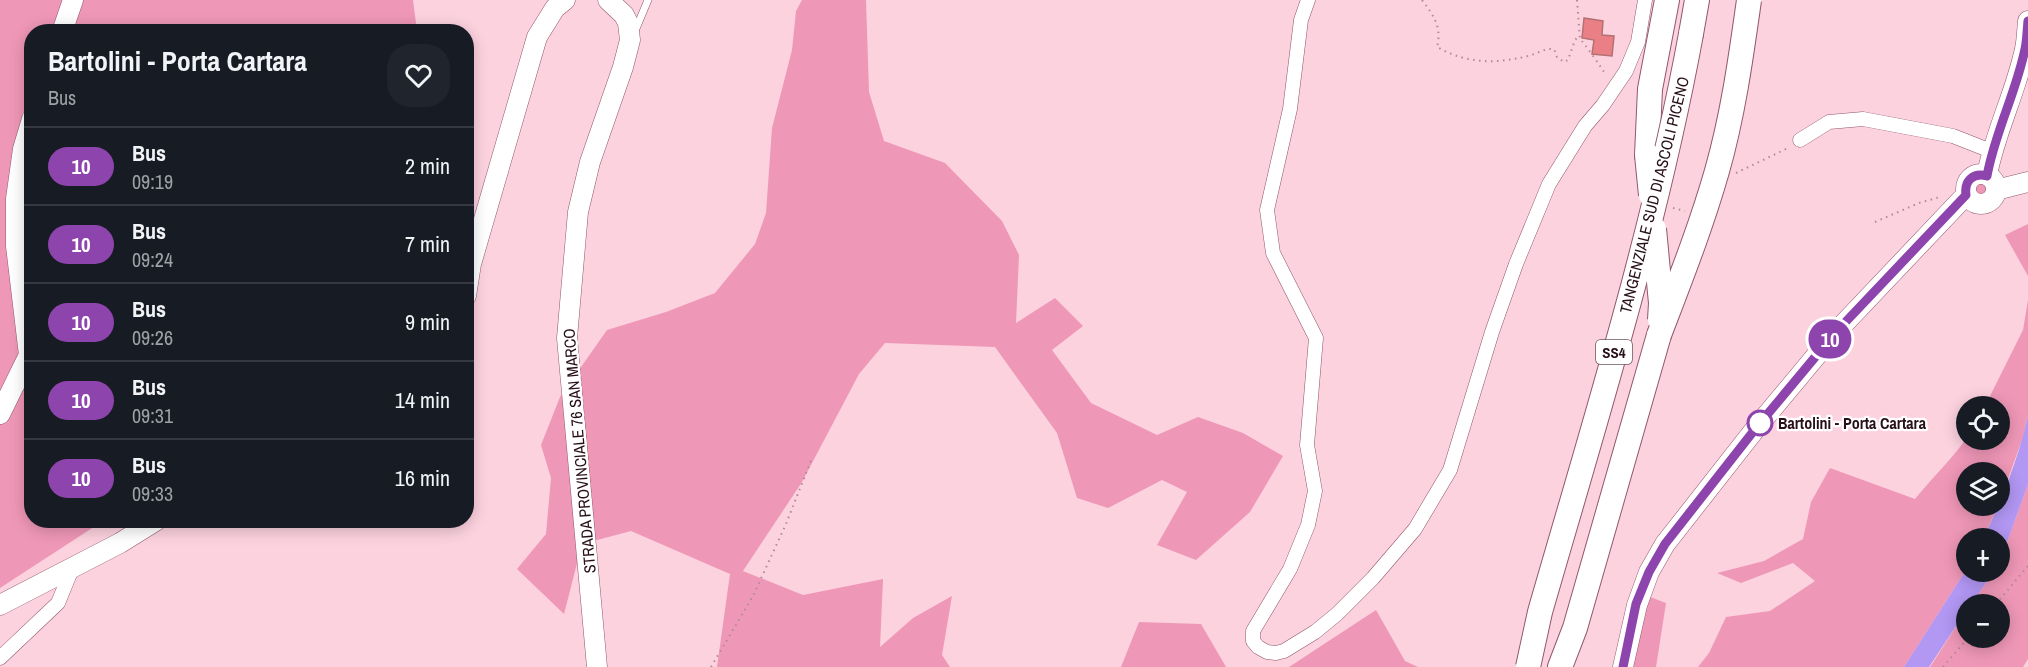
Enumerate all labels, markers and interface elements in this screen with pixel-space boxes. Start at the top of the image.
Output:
text: Bartolini - Porta Cartara [48,42,307,80]
button: heart [387,44,450,107]
street label: TANGENZIALE SUD DI ASCOLI PICENO [1614,74,1694,316]
text: Bus [48,84,76,111]
text: Bus [132,138,166,168]
text: 2 min [405,151,450,181]
text: 10 [71,152,91,181]
text: 09:19 [132,168,173,195]
text: Bus [132,216,166,246]
text: 7 min [405,229,450,259]
text: 10 [71,230,91,259]
text: 09:24 [132,246,173,273]
text: Bus [132,294,166,324]
text: 9 min [405,307,450,337]
text: 10 [71,308,91,337]
line badge: 10 [1803,320,1857,358]
text: 09:26 [132,324,173,351]
text: 10 [1820,325,1840,354]
street label: STRADA PROVINCIALE 76 SAN MARCO [557,328,601,574]
road number: SS4 [1596,340,1632,364]
text: Bus [132,372,166,402]
text: 14 min [395,385,450,415]
text: 10 [71,386,91,415]
map controls [1956,396,2010,648]
button: locate [1956,396,2010,450]
text: 09:31 [132,402,173,429]
marker: Bartolini - Porta Cartara [1747,410,1773,436]
place label: Bartolini - Porta Cartara [1778,412,1927,434]
text: Bus [132,450,166,480]
button: layers [1956,462,2010,516]
text: 16 min [395,463,450,493]
text: 10 [71,464,91,493]
text: 09:33 [132,480,173,507]
button: + [1956,528,2010,582]
button: − [1956,594,2010,648]

